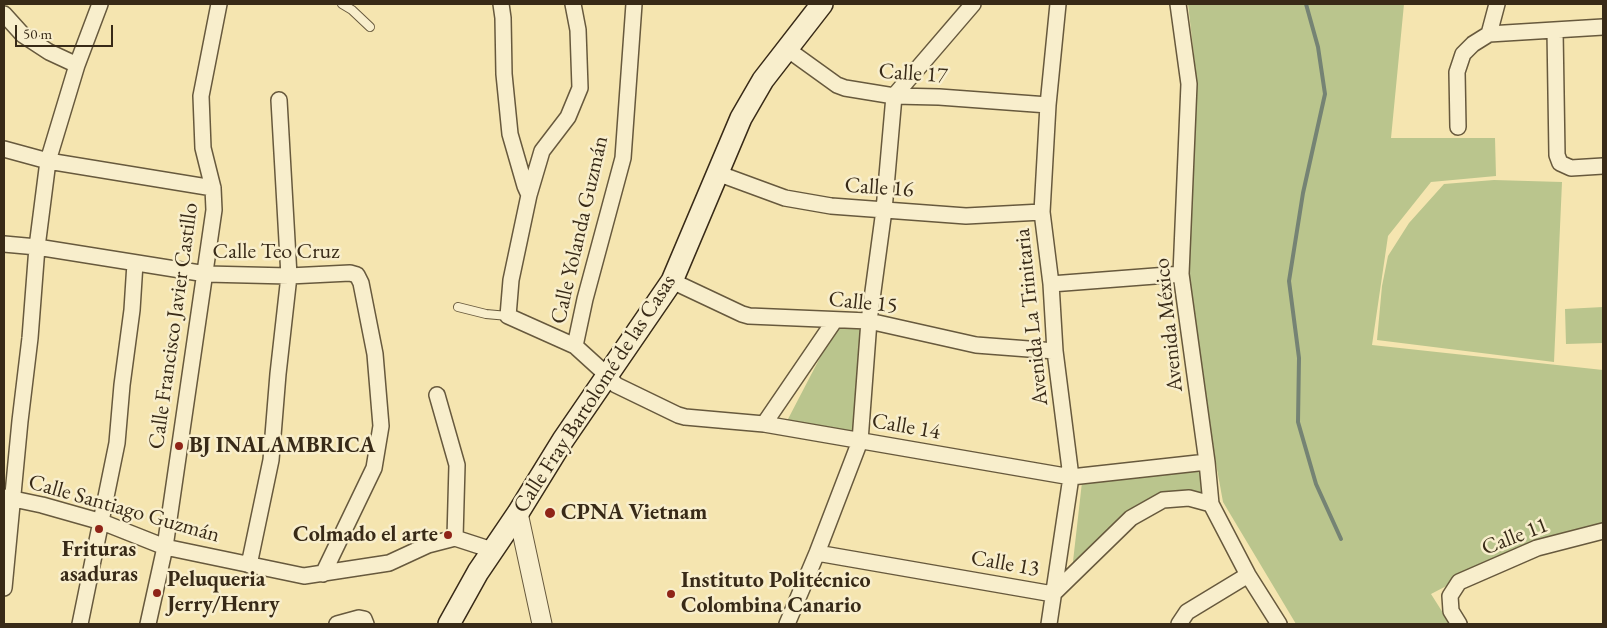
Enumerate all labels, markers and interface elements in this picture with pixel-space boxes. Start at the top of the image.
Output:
scale bar [18,15,115,47]
text: 50 m [23,24,52,43]
street label: Calle 17 [878,58,948,90]
street label: Calle Yolanda Guzmán [545,133,615,327]
street label: Calle 16 [844,172,914,204]
street label: Calle Francisco Javier Castillo [144,201,204,451]
street label: Avenida La Trinitaria [1010,227,1054,407]
street label: Calle Teo Cruz [213,239,339,265]
street label: Avenida México [1149,257,1189,393]
street label: Calle Fray Bartolomé de las Casas [508,270,682,518]
street label: Calle 15 [827,286,899,320]
street label: Calle 14 [870,408,942,446]
place label: BJ INALAMBRICA [189,433,375,459]
marker: BJ INALAMBRICA [173,440,185,452]
street label: Calle Santiago Guzmán [25,469,223,549]
place label: CPNA Vietnam [561,500,707,526]
marker: CPNA Vietnam [543,506,557,520]
street label: Calle 11 [1478,512,1552,562]
place label: Colmado el arte [293,522,438,548]
marker: Frituras asaduras [93,523,105,535]
marker: Colmado el arte [442,529,454,541]
place label: Frituras asaduras [60,537,138,588]
street label: Calle 13 [969,545,1041,583]
place label: Peluqueria Jerry/Henry [167,567,280,618]
place label: Instituto Politécnico Colombina Canario [681,568,871,620]
marker: Peluqueria Jerry/Henry [151,587,163,599]
marker: Instituto Politécnico Colombina Canario [665,588,677,600]

